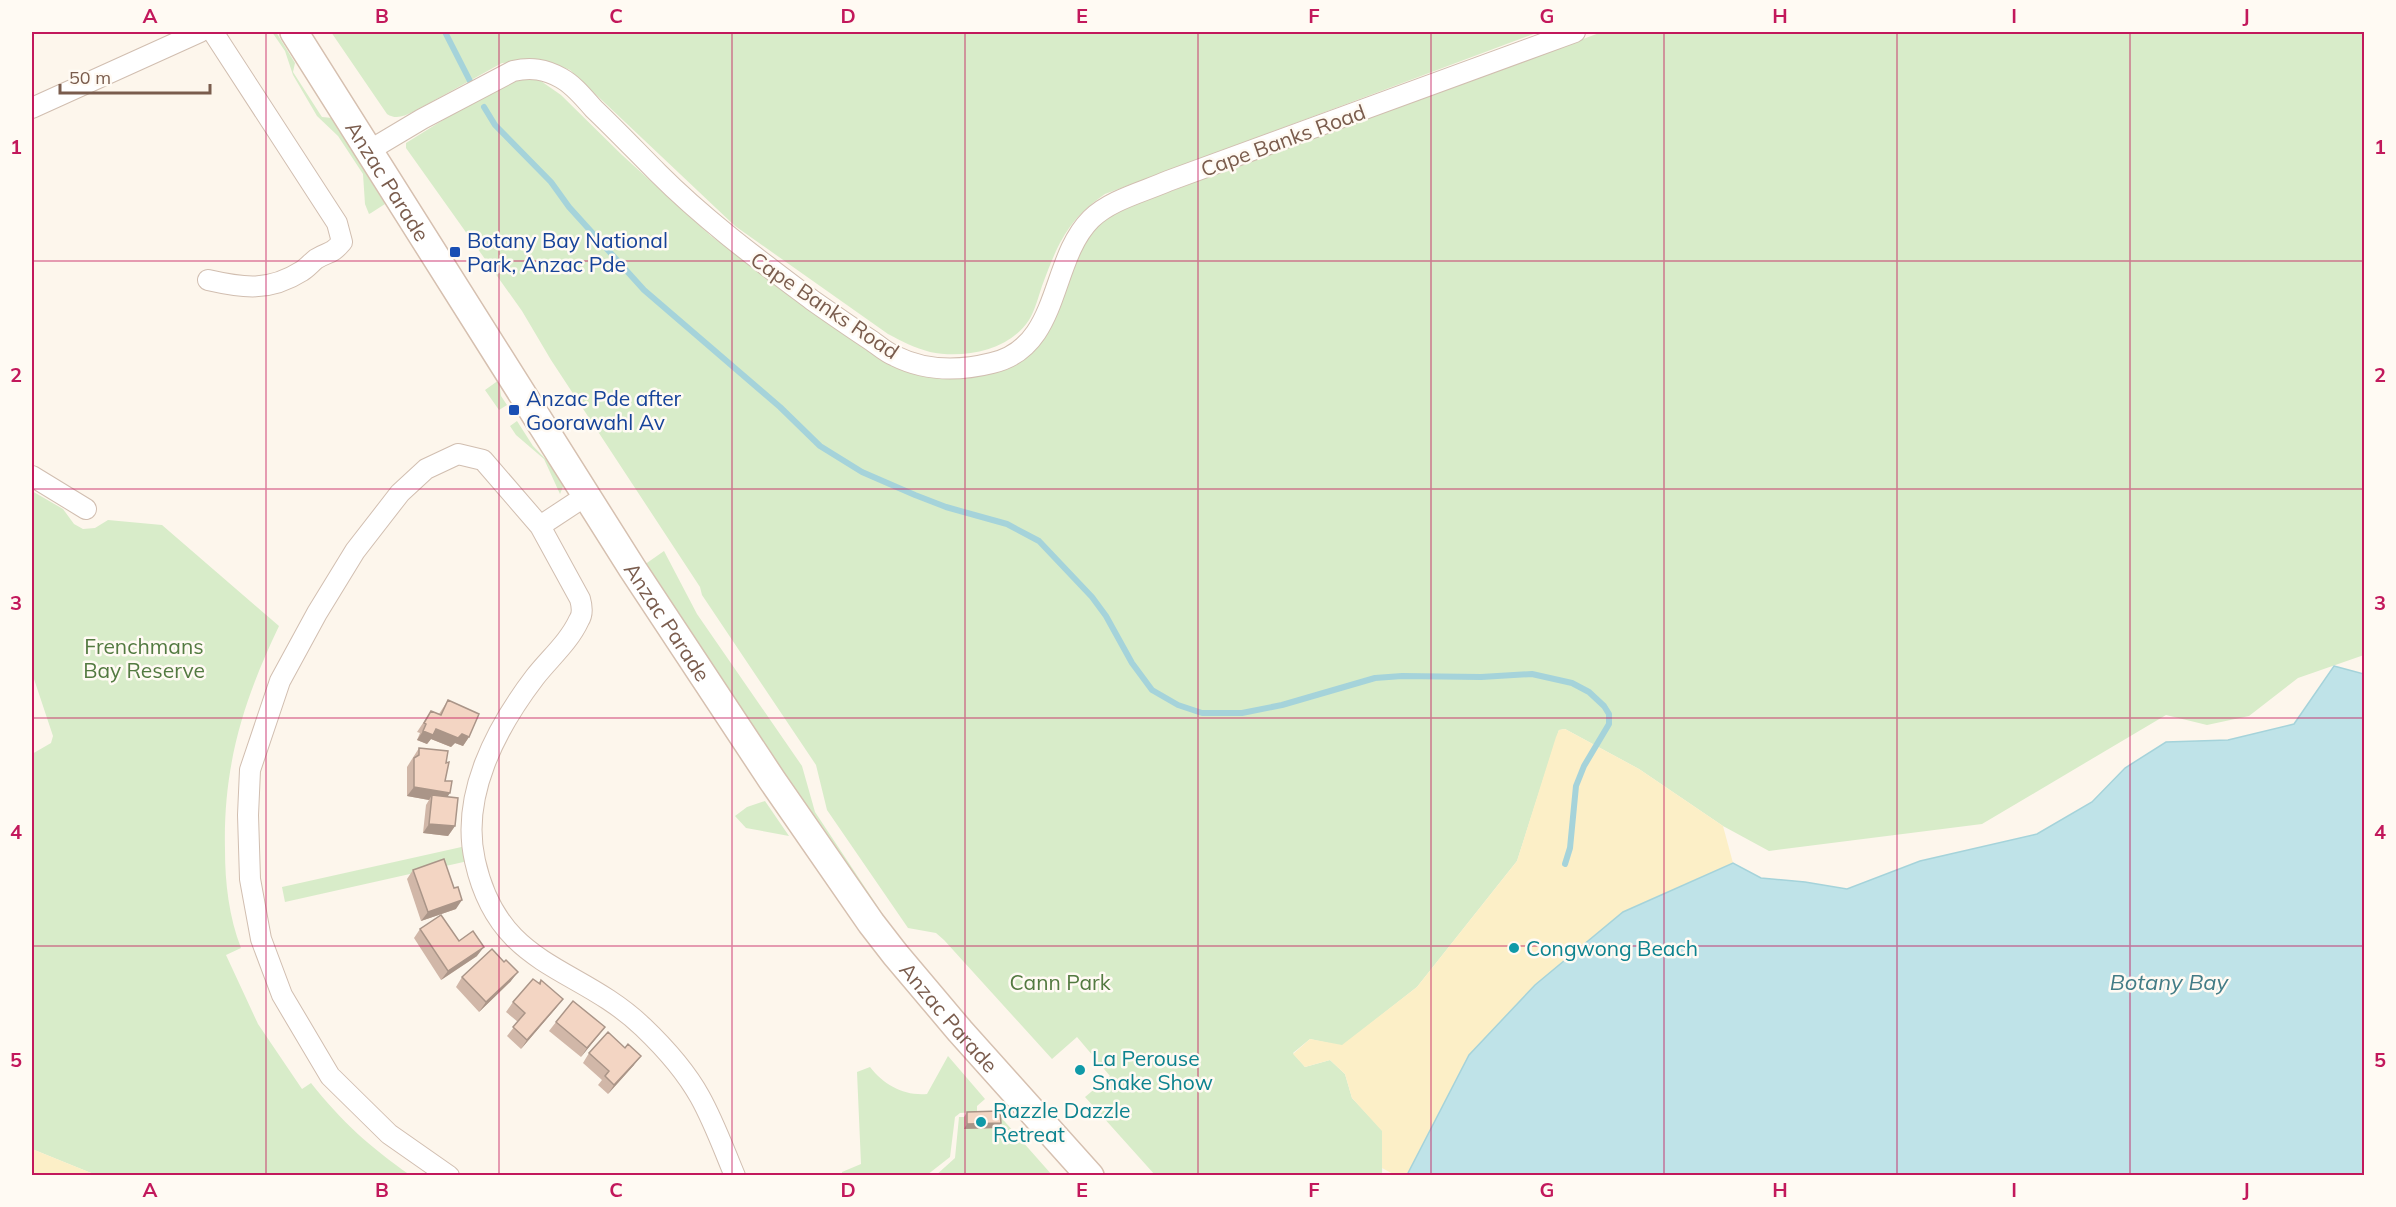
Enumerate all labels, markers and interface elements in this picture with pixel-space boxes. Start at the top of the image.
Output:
text: A [143,3,158,28]
text: B [375,3,389,28]
text: C [609,3,623,28]
text: D [840,3,856,28]
text: E [1076,3,1088,28]
text: F [1308,3,1320,28]
text: G [1540,3,1554,28]
text: H [1772,3,1788,28]
text: I [2011,3,2017,28]
text: J [2242,3,2250,28]
scale bar [60,57,210,95]
text: 50 m [69,66,111,89]
street label: Cape Banks Road [1197,98,1369,182]
street label: Anzac Parade [340,116,435,246]
text: 1 [10,134,22,159]
text: 1 [2374,134,2386,159]
place label: Botany Bay National Park, Anzac Pde [467,227,668,277]
marker: Botany Bay National Park, Anzac Pde [448,245,462,259]
street label: Cape Banks Road [746,246,904,364]
text: 2 [10,362,22,387]
text: 2 [2374,362,2386,387]
place label: Anzac Pde after Goorawahl Av [526,385,682,435]
marker: Anzac Pde after Goorawahl Av [507,403,521,417]
street label: Anzac Parade [619,557,716,686]
text: 3 [10,590,22,615]
text: 3 [2374,590,2386,615]
park label: Frenchmans Bay Reserve [83,633,205,683]
text: 4 [10,819,22,844]
text: 4 [2374,819,2386,844]
place label: Congwong Beach [1526,935,1698,961]
marker: Congwong Beach [1507,941,1521,955]
street label: Anzac Parade [895,957,1004,1078]
water label: Botany Bay [2110,968,2229,996]
park label: Cann Park [1010,969,1111,995]
place label: La Perouse Snake Show [1092,1045,1213,1095]
text: 5 [10,1047,22,1072]
text: 5 [2374,1047,2386,1072]
marker: La Perouse Snake Show [1073,1063,1087,1077]
place label: Razzle Dazzle Retreat [993,1097,1130,1147]
marker: Razzle Dazzle Retreat [974,1115,988,1129]
text: A [143,1177,158,1202]
text: B [375,1177,389,1202]
text: C [609,1177,623,1202]
text: D [840,1177,856,1202]
text: E [1076,1177,1088,1202]
text: F [1308,1177,1320,1202]
text: G [1540,1177,1554,1202]
text: H [1772,1177,1788,1202]
text: I [2011,1177,2017,1202]
text: J [2242,1177,2250,1202]

